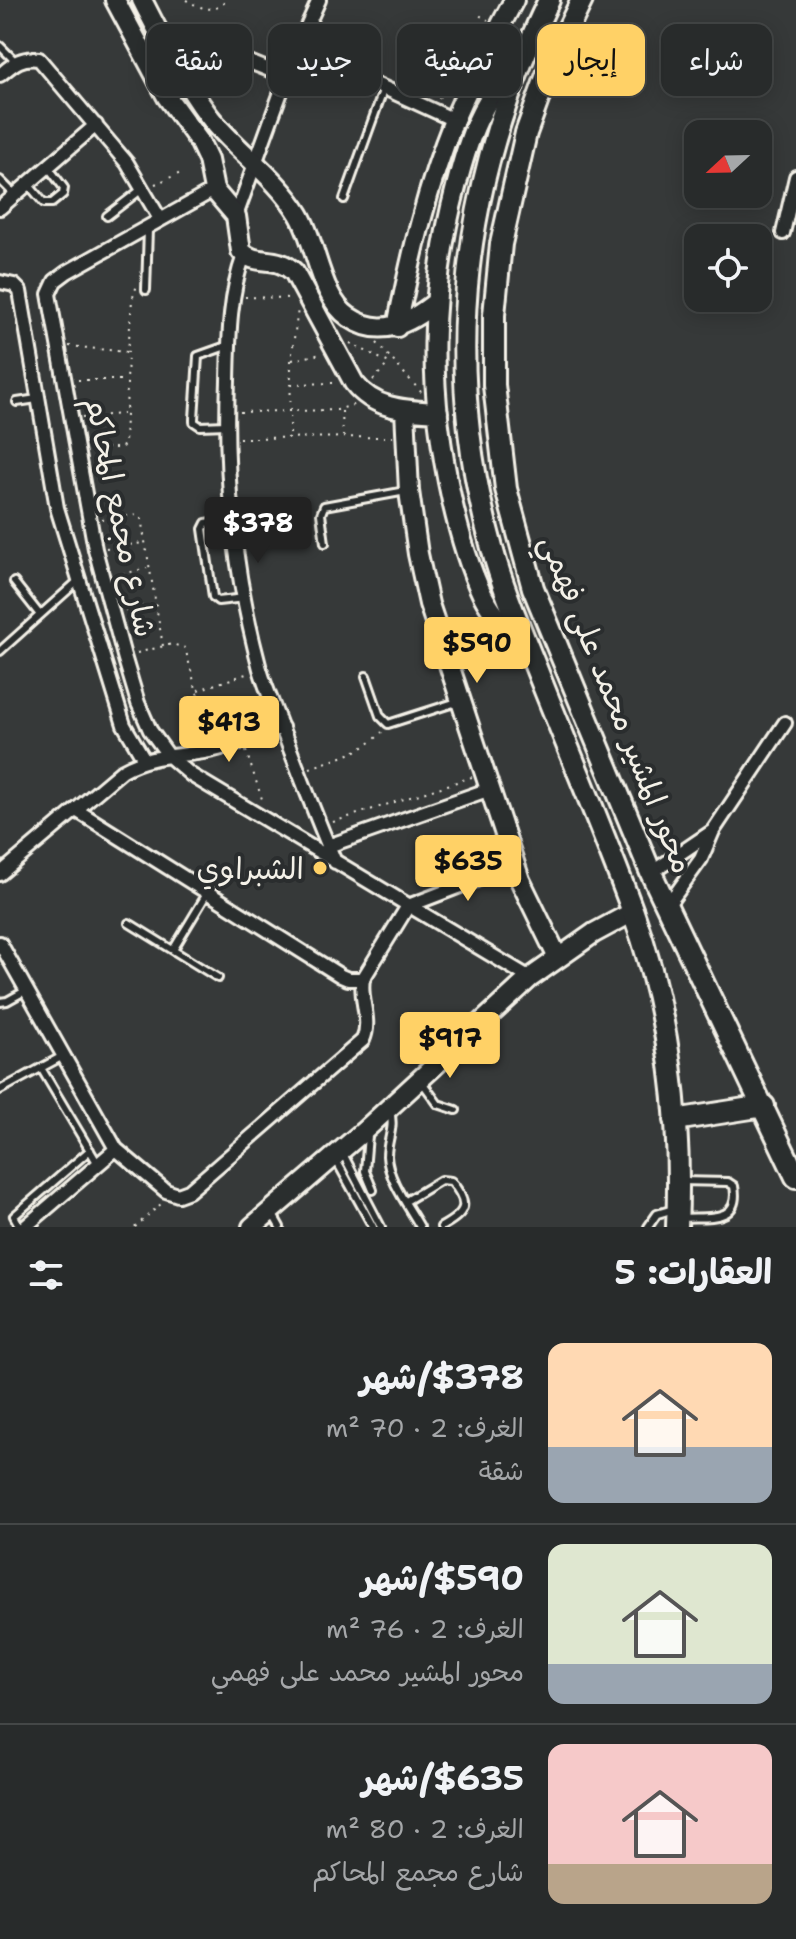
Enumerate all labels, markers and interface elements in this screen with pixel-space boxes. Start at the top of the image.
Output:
chip: شقة [147,24,252,96]
chip: جديد [268,24,381,96]
chip: تصفية [397,24,521,96]
chip: إيجار [537,24,645,96]
chip: شراء [661,24,772,96]
north arrow [684,120,772,208]
map controls [684,120,772,312]
button: locate [684,224,772,312]
street label: شارع مجمع المحاكم [73,393,166,641]
pin: $378 [211,497,305,565]
text: $378 [223,505,293,540]
street label: محور المشير محمد على فهمي [525,529,704,882]
pin: $590 [430,617,524,685]
text: $590 [442,625,512,660]
pin: $413 [182,696,276,764]
text: $413 [197,704,261,739]
pin: $635 [421,835,515,903]
text: $635 [433,843,503,878]
place label: الشبراوي [196,848,304,890]
marker: الشبراوي [311,859,329,877]
pin: $917 [403,1012,497,1080]
text: $917 [418,1020,482,1055]
text: العقارات: 5 [615,1249,772,1295]
icon: filters [24,1253,68,1297]
text: $378/شهر [360,1354,524,1400]
icon: home [612,1375,708,1471]
text: الغرف: 2 · 70 m² [326,1410,524,1445]
text: شقة [479,1453,524,1488]
text: $590/شهر [362,1555,524,1601]
icon: home [612,1576,708,1672]
text: الغرف: 2 · 76 m² [326,1611,524,1646]
text: محور المشير محمد على فهمي [211,1654,524,1689]
text: $635/شهر [362,1755,524,1801]
icon: home [612,1776,708,1872]
text: الغرف: 2 · 80 m² [326,1811,524,1846]
text: شارع مجمع المحاكم [312,1854,524,1889]

